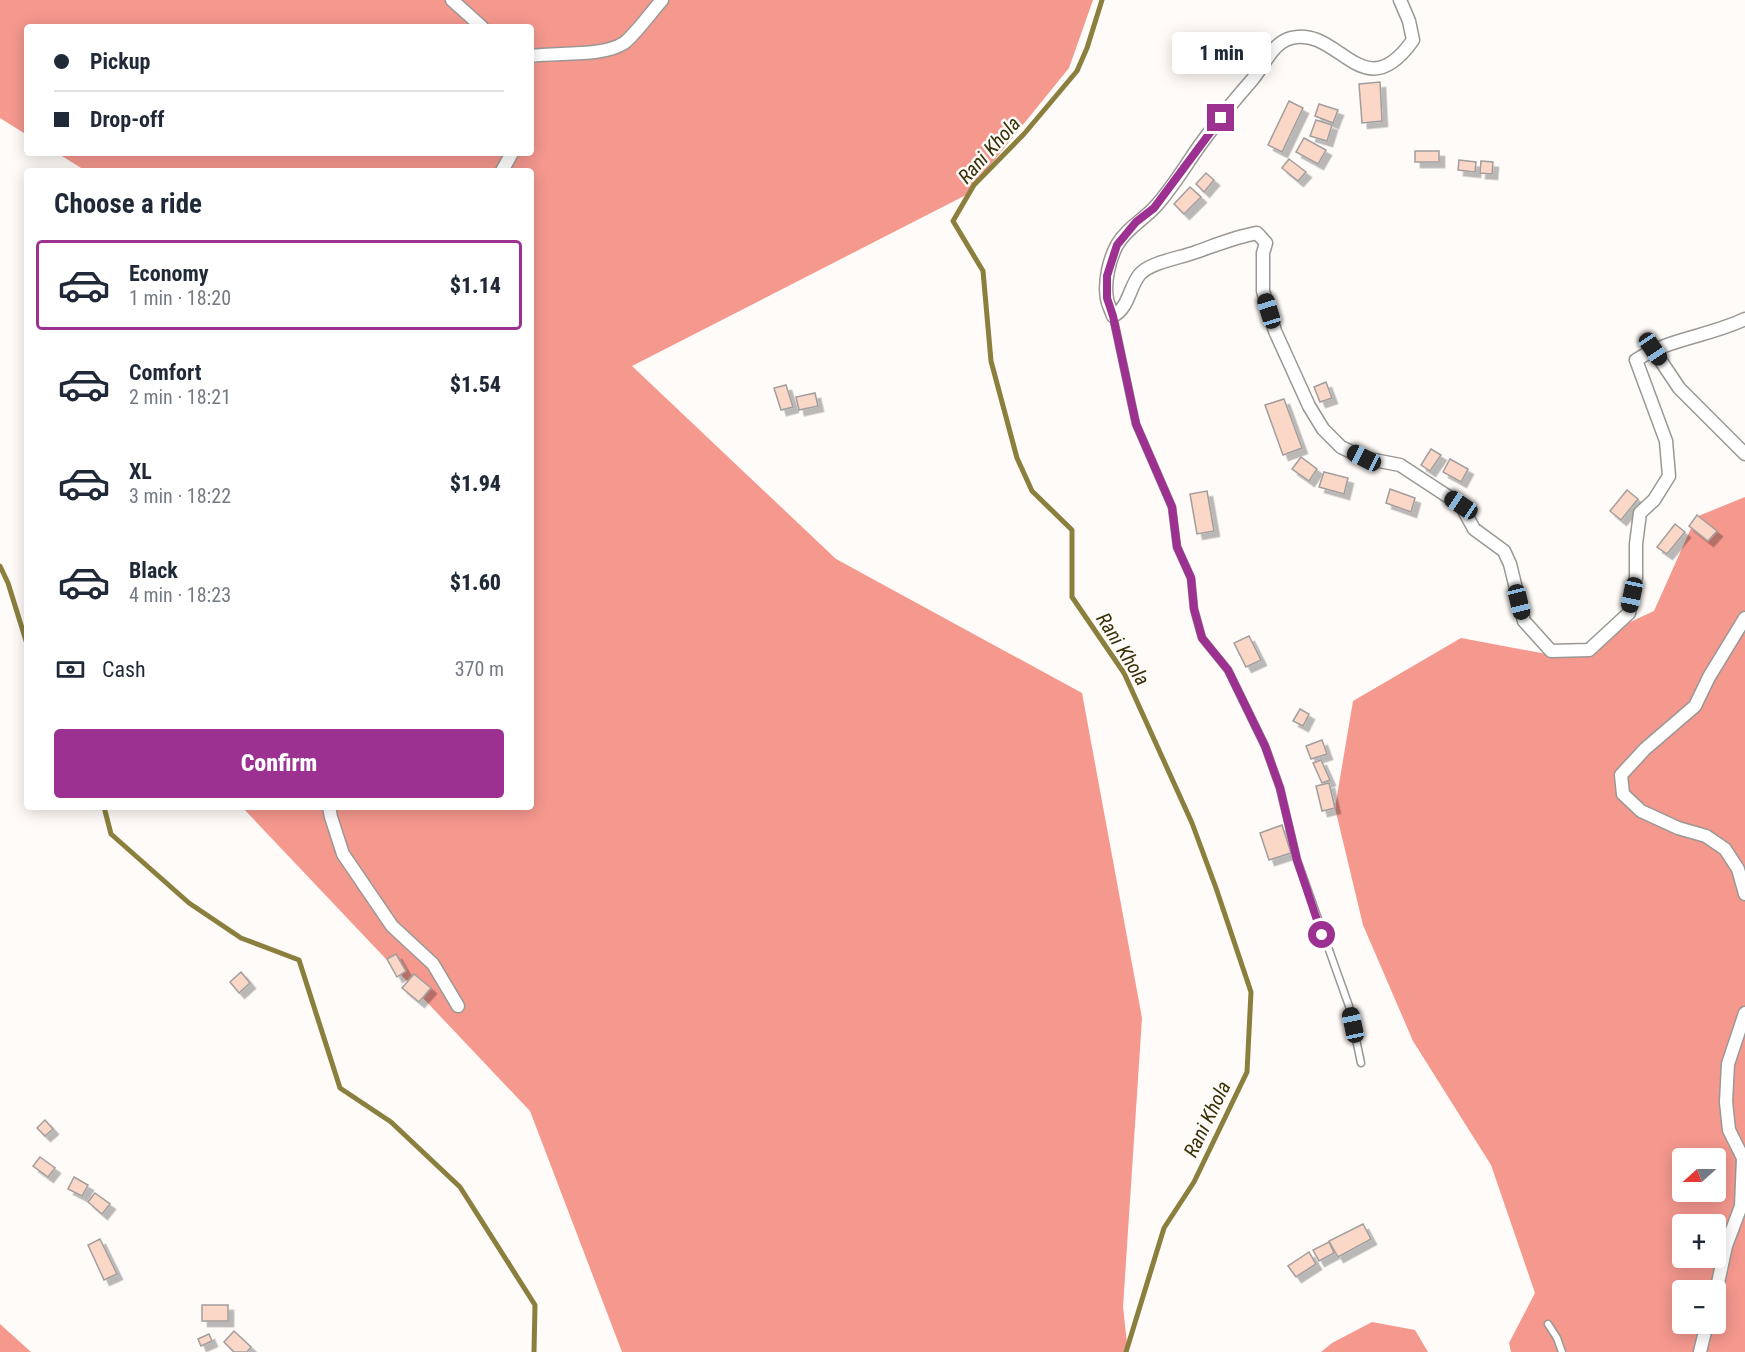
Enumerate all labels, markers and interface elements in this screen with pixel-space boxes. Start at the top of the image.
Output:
callout: 1 min [1172,31,1270,73]
text: 1 min [1199,41,1244,65]
text: Pickup [90,49,150,74]
route end [1207,104,1234,131]
text: Drop-off [90,107,164,132]
water label: Rani Khola [953,112,1025,188]
text: Choose a ride [54,188,202,220]
icon: car [57,258,111,312]
text: Economy [129,261,209,286]
text: $1.14 [450,273,501,298]
text: 1 min · 18:20 [129,286,231,310]
car [1255,291,1283,331]
car [1635,329,1671,369]
icon: car [57,357,111,411]
text: Comfort [129,360,202,385]
text: $1.54 [450,372,501,397]
text: 2 min · 18:21 [129,385,231,409]
car [1344,442,1384,474]
icon: car [57,456,111,510]
text: XL [129,459,152,484]
text: $1.94 [450,471,501,496]
text: 3 min · 18:22 [129,484,231,508]
car [1441,487,1481,523]
icon: car [57,555,111,609]
text: Black [129,558,178,583]
text: $1.60 [450,570,501,595]
car [1619,576,1645,614]
car [1506,582,1532,622]
text: 4 min · 18:23 [129,583,231,607]
water label: Rani Khola [1091,608,1155,690]
icon: cash [54,653,87,686]
text: Cash [102,657,146,682]
text: 370 m [455,657,504,681]
button: Confirm [54,729,504,798]
route start [1308,921,1335,948]
car [1340,1006,1366,1044]
water label: Rani Khola [1178,1077,1236,1161]
north arrow [1672,1148,1726,1202]
map controls [1672,1148,1726,1334]
button: + [1672,1214,1726,1268]
button: − [1672,1280,1726,1334]

